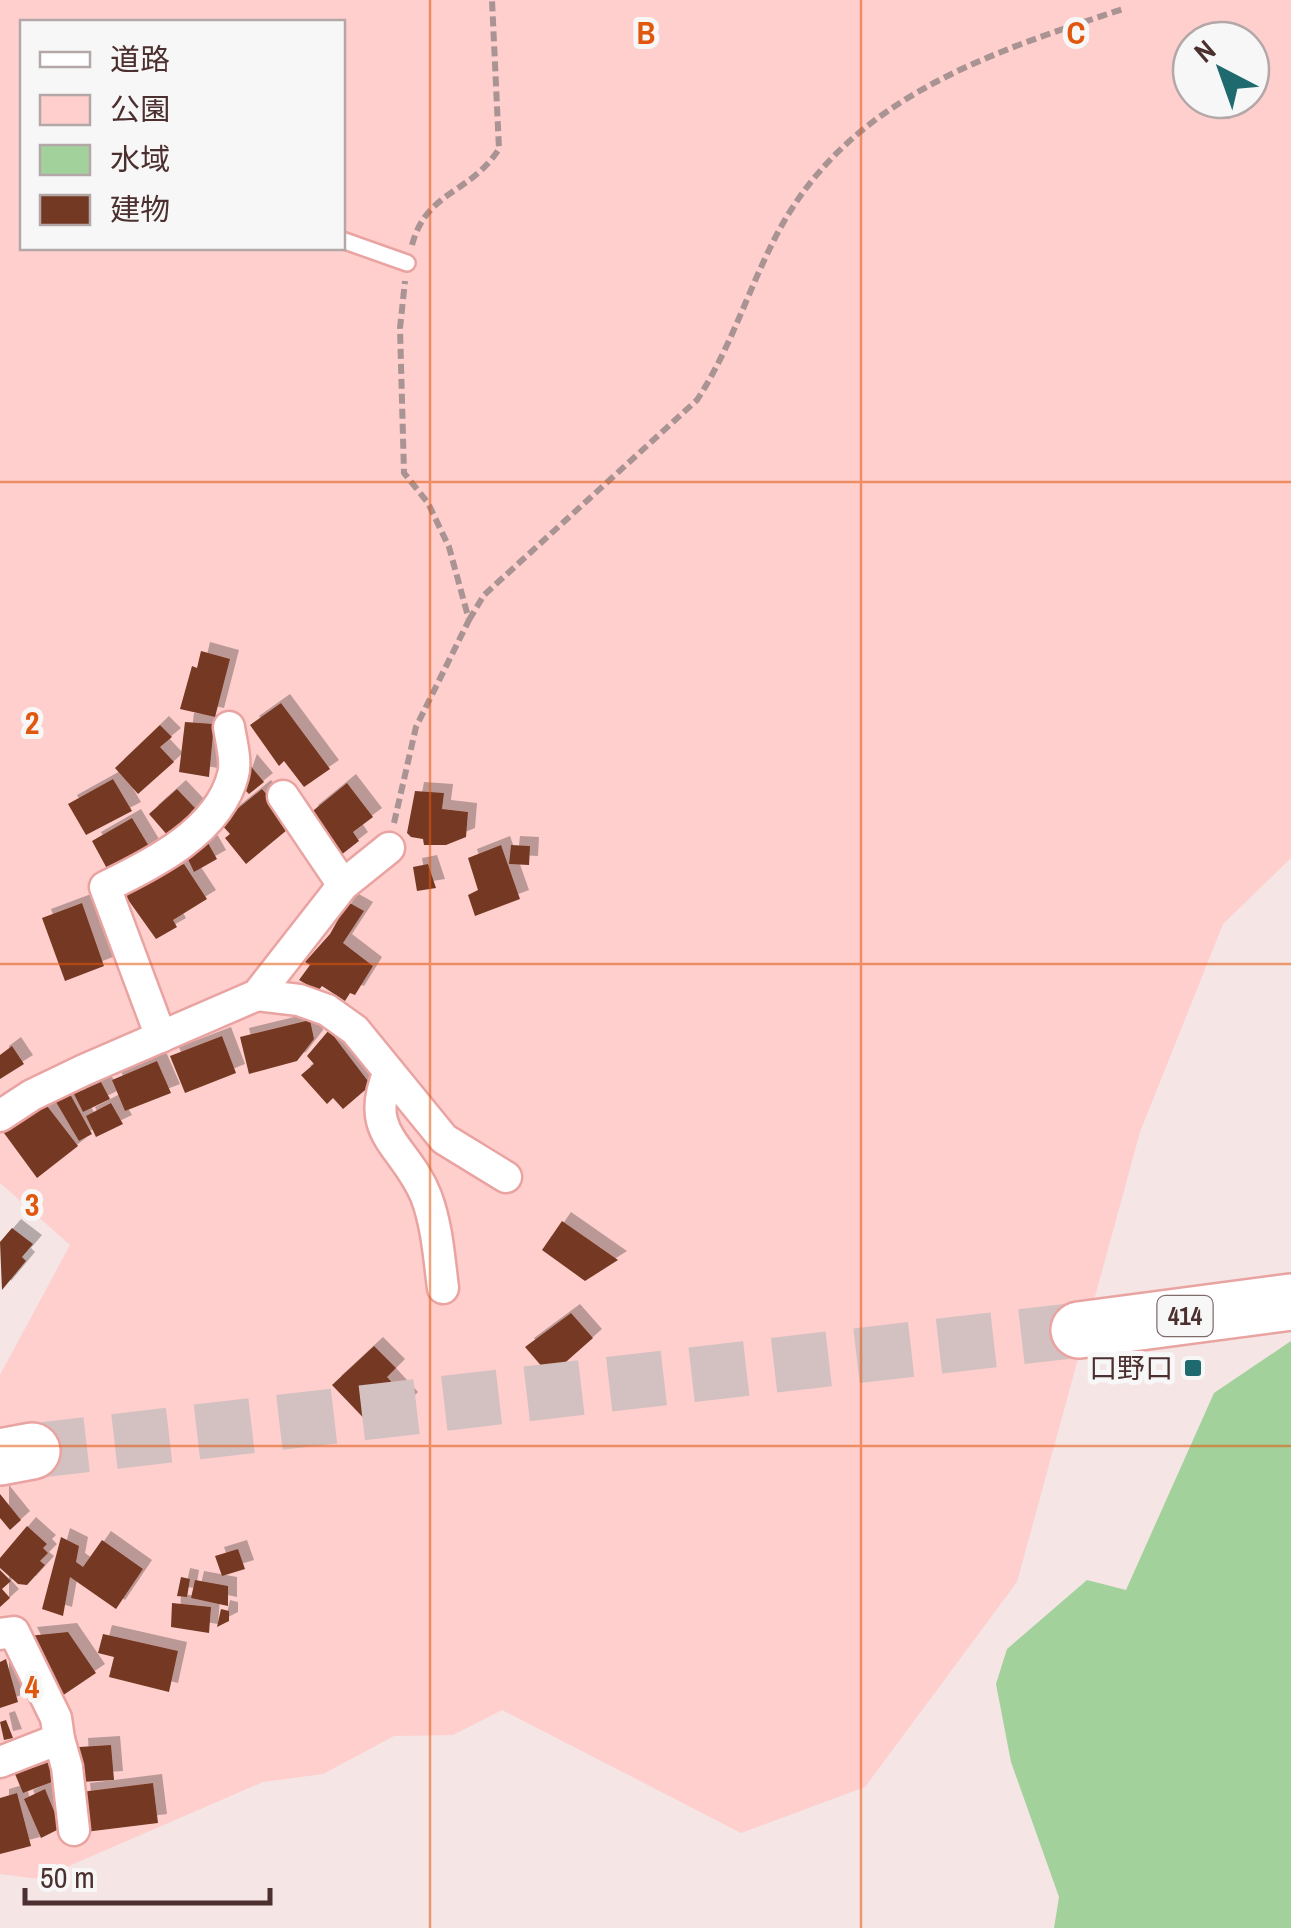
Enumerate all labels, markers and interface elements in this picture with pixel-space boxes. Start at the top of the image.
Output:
text: B [637,11,655,54]
text: C [1067,11,1085,54]
legend [20,20,345,250]
north arrow [1171,20,1271,120]
text: N [1186,31,1223,71]
text: 道路 [110,39,170,79]
text: 公園 [110,89,170,129]
text: 水域 [110,139,170,179]
text: 建物 [110,189,170,229]
text: 2 [25,701,39,744]
text: 3 [25,1183,39,1226]
road number: 414 [1158,1296,1212,1336]
place label: 口野口 [1089,1349,1173,1387]
marker: 口野口 [1182,1357,1204,1379]
text: 4 [25,1665,40,1708]
scale bar [25,1843,270,1905]
text: 50 m [40,1857,95,1897]

